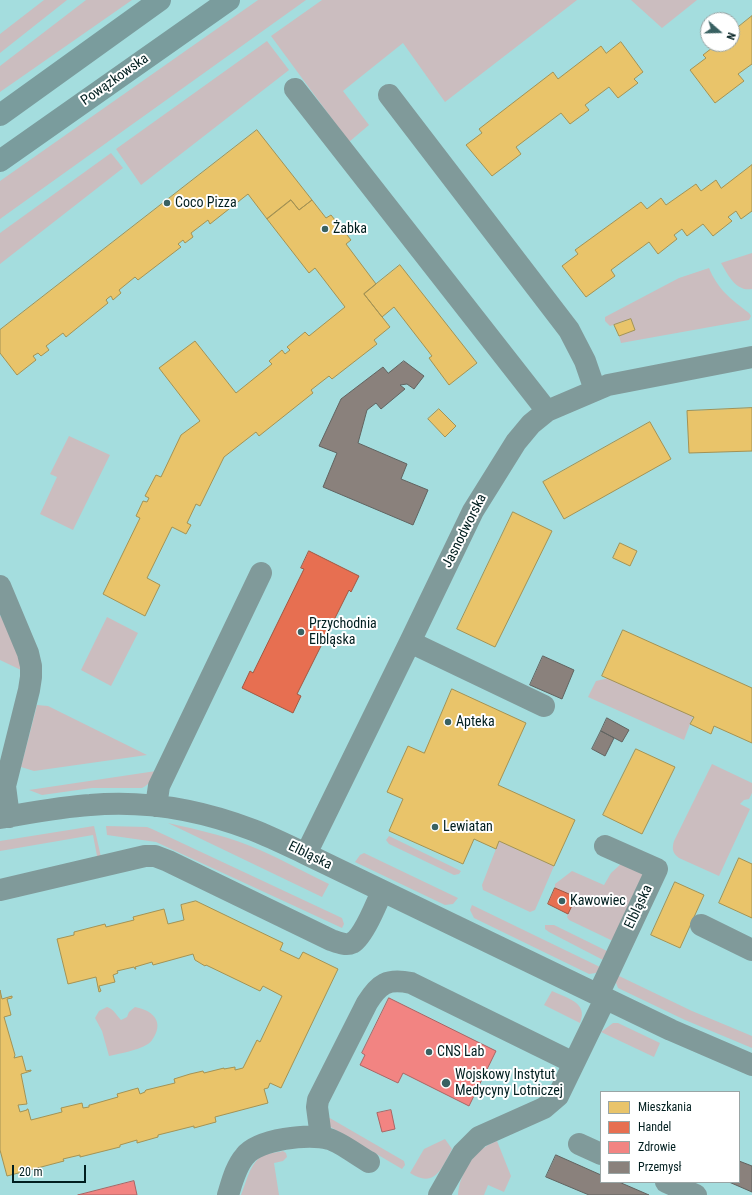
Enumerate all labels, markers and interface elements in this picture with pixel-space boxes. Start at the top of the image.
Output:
north arrow [700,12,740,52]
text: N [724,31,738,41]
street label: Powązkowska [78,51,152,109]
place label: Coco Pizza [175,195,237,211]
marker: Coco Pizza [162,198,172,208]
place label: Żabka [333,221,367,237]
marker: Żabka [320,224,330,234]
street label: Jasnodworska [439,491,491,571]
place label: Przychodnia Elbląska [309,616,377,648]
marker: Przychodnia Elbląska [296,627,306,637]
place label: Apteka [456,714,495,730]
marker: Apteka [443,717,453,727]
place label: Lewiatan [443,819,493,835]
marker: Lewiatan [430,822,440,832]
street label: Elbląska [285,838,335,874]
street label: Elbląska [622,882,656,932]
place label: Kawowiec [570,893,626,909]
marker: Kawowiec [557,896,567,906]
place label: CNS Lab [437,1044,484,1060]
marker: CNS Lab [424,1047,434,1057]
place label: Wojskowy Instytut Medycyny Lotniczej [455,1067,563,1100]
marker: Wojskowy Instytut Medycyny Lotniczej [440,1077,452,1089]
legend [600,1091,740,1183]
text: Mieszkania [638,1100,692,1114]
text: Handel [638,1120,671,1134]
text: Zdrowie [638,1140,676,1154]
scale bar [14,1157,88,1183]
text: Przemysł [638,1160,682,1174]
text: 20 m [19,1165,43,1179]

